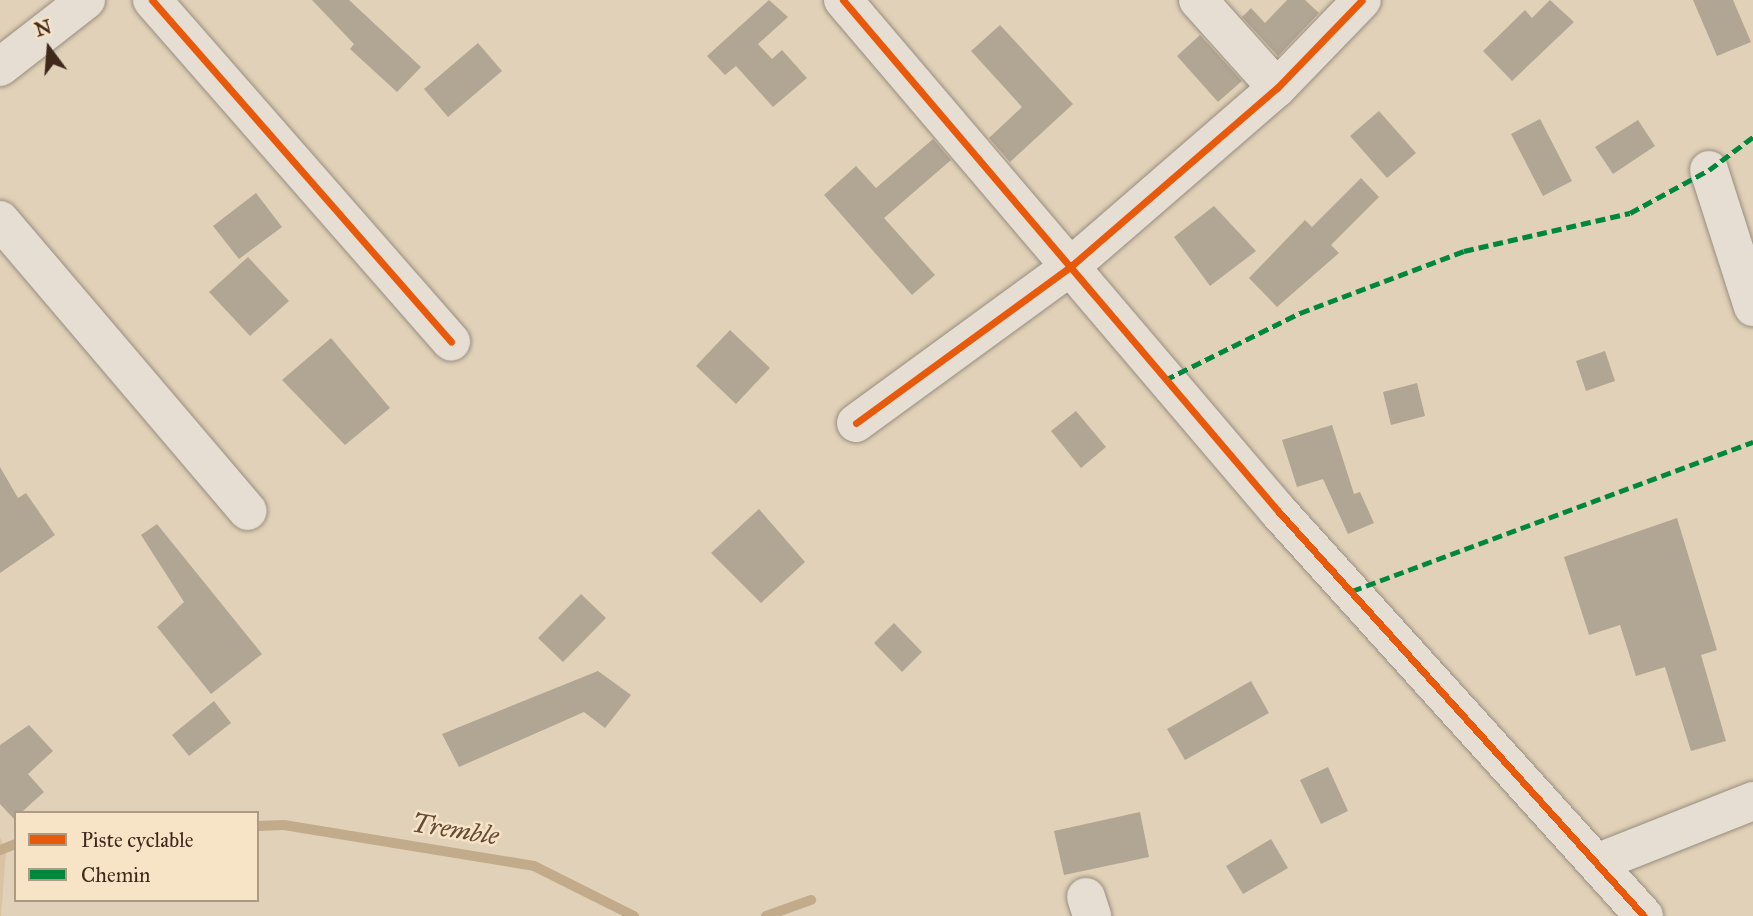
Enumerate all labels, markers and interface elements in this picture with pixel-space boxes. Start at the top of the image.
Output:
north arrow [14,14,84,84]
text: N [32,15,54,42]
water label: Tremble [409,808,501,852]
legend [14,811,259,902]
text: Piste cyclable [81,827,194,853]
text: Chemin [81,862,150,888]

